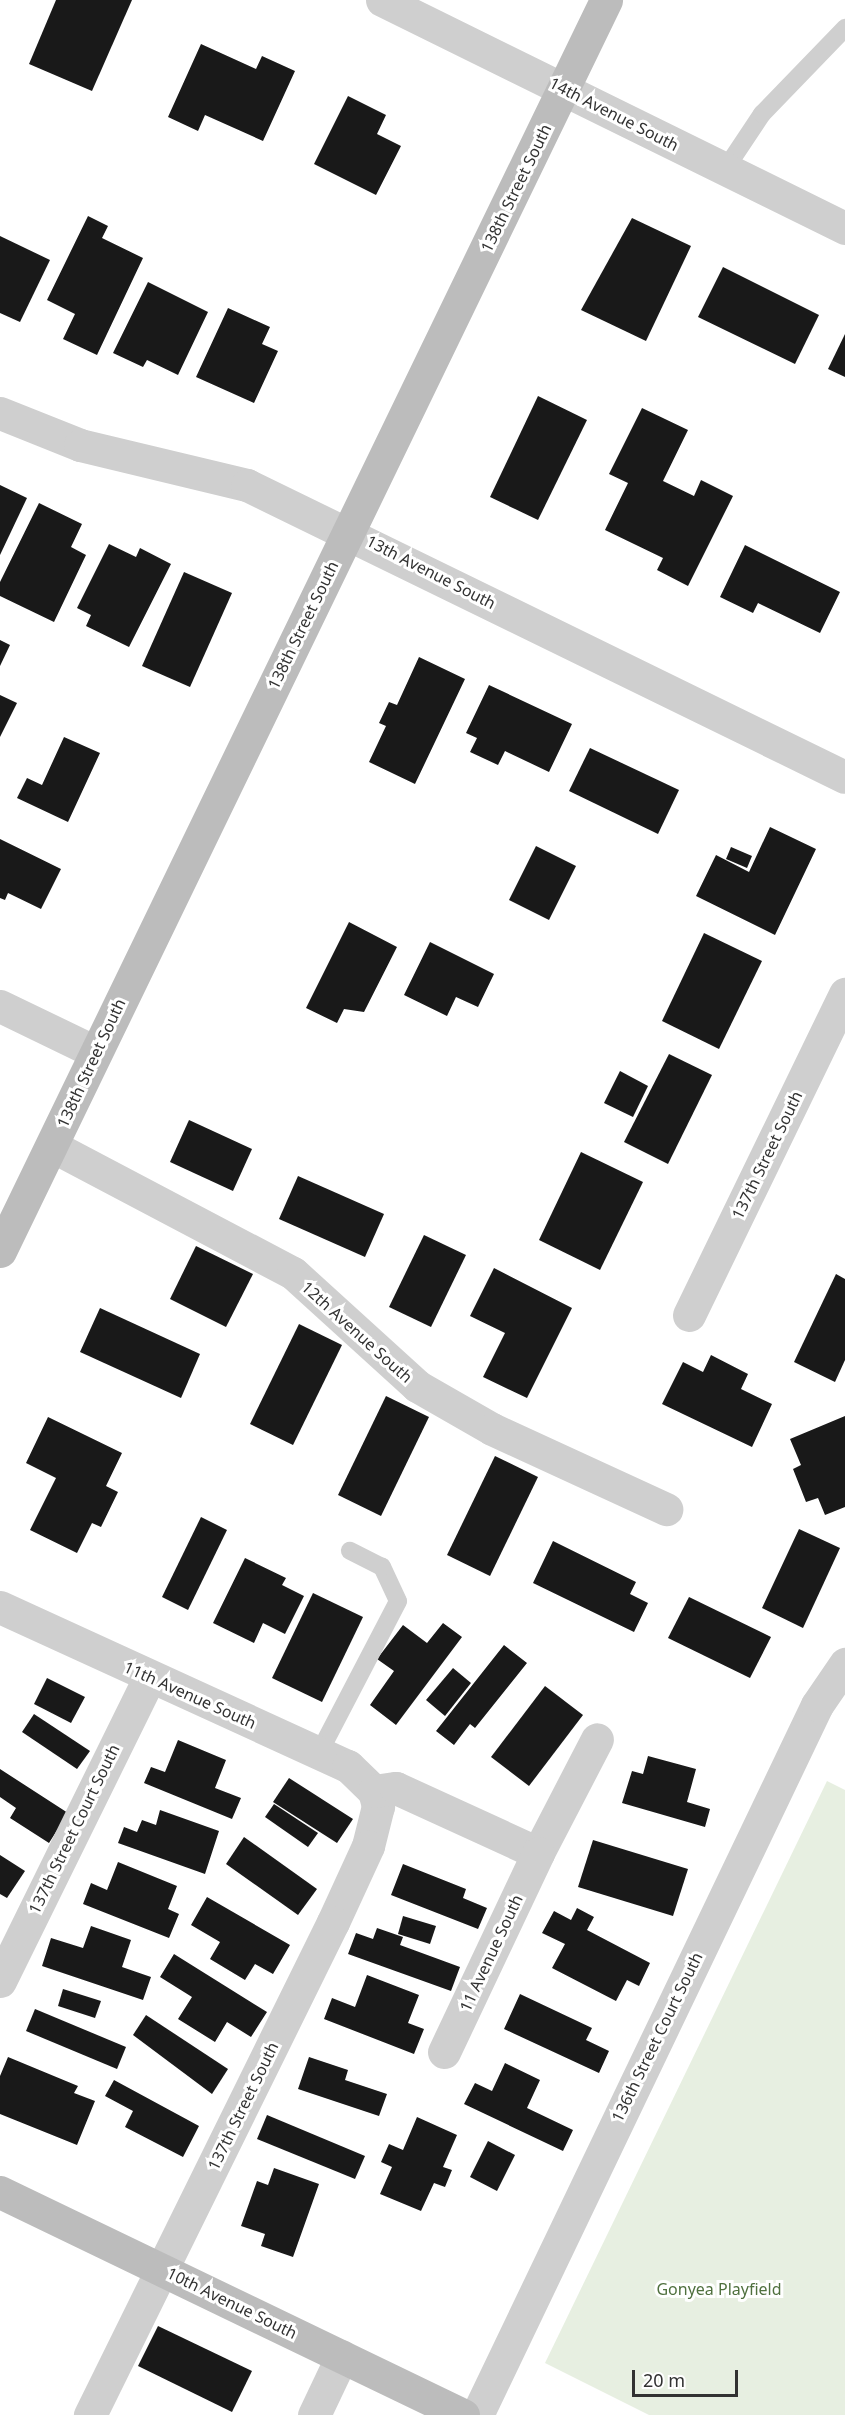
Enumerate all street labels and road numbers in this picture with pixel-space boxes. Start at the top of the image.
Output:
street label: 14th Avenue South [546,73,682,155]
street label: 138th Street South [477,121,555,255]
street label: 13th Avenue South [363,531,499,613]
street label: 138th Street South [264,558,342,692]
street label: 138th Street South [53,995,129,1131]
street label: 137th Street South [728,1088,806,1222]
street label: 12th Avenue South [298,1277,416,1387]
street label: 11th Avenue South [121,1657,259,1733]
street label: 137th Street Court South [25,1741,123,1917]
street label: 11 Avenue South [456,1891,526,2015]
street label: 136th Street Court South [608,1949,706,2125]
street label: 137th Street South [204,2039,282,2173]
street label: 10th Avenue South [164,2263,300,2343]

